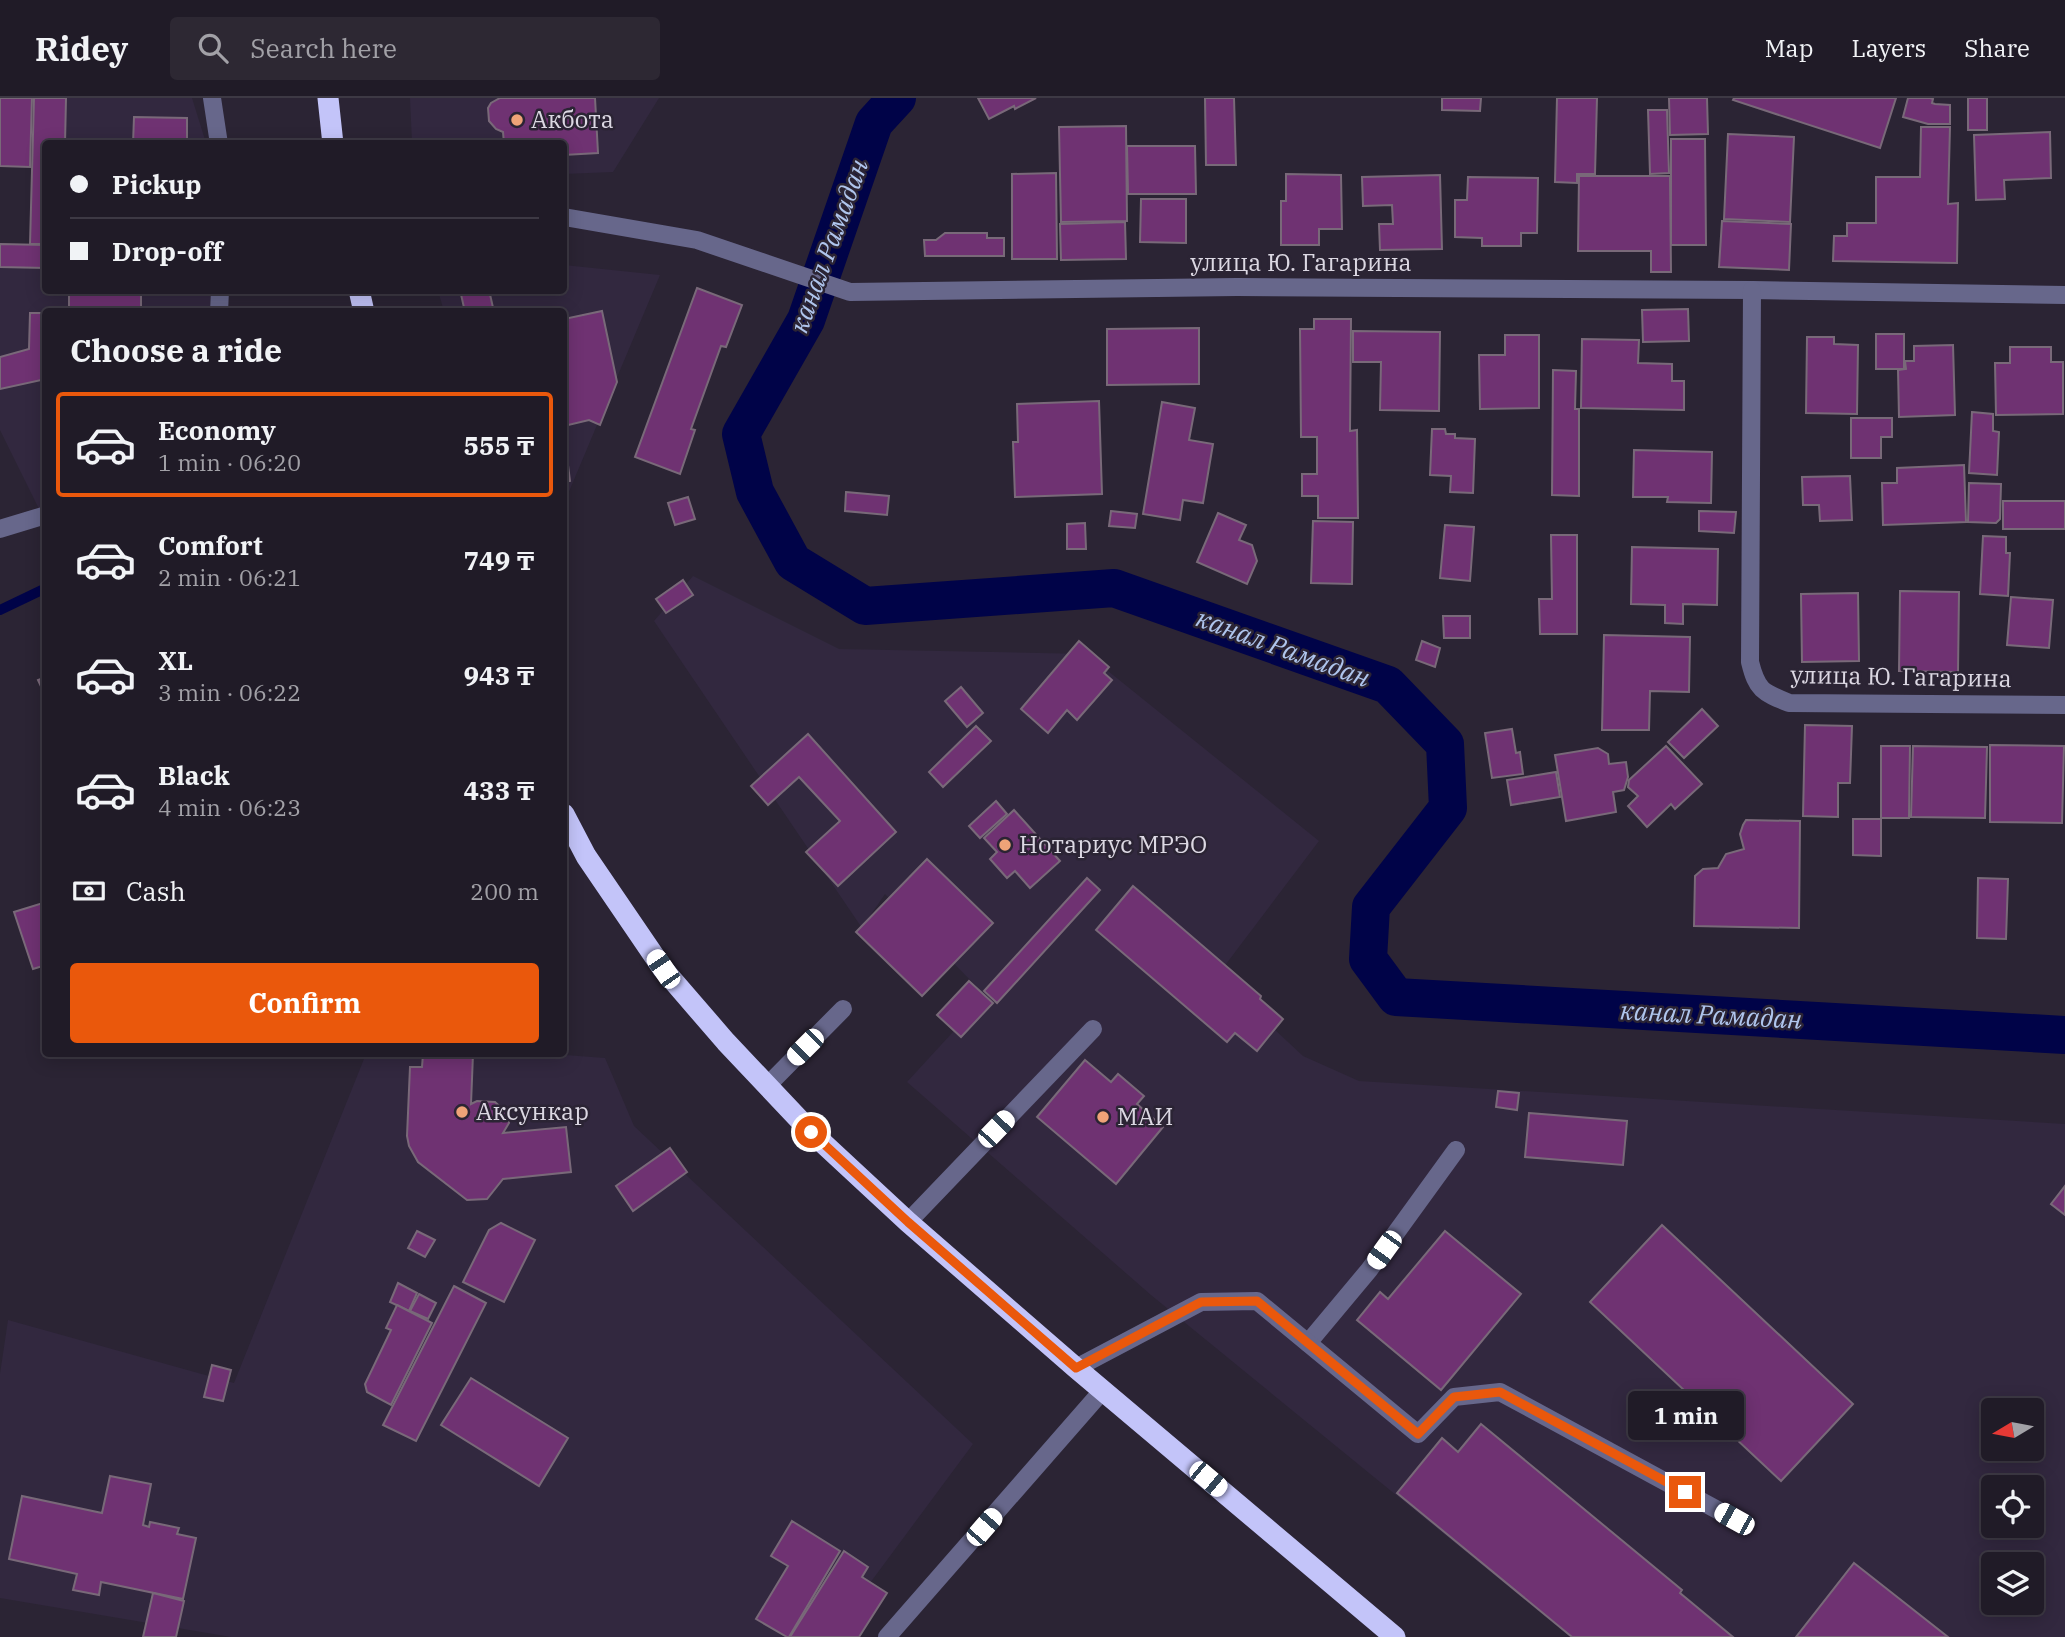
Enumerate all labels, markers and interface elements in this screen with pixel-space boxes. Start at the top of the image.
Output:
search box [170,17,660,80]
text: Ridey [35,27,128,70]
icon: search [194,29,232,67]
text: Search here [250,31,397,65]
text: Map [1765,32,1813,64]
text: Layers [1851,32,1926,64]
text: Share [1964,32,2030,64]
place label: Акбота [531,103,614,135]
marker: Акбота [509,112,525,128]
water label: канал Рамадан [781,154,875,337]
text: Pickup [112,167,202,201]
text: Drop-off [112,234,223,268]
street label: улица Ю. Гагарина [1190,246,1412,278]
text: Choose a ride [70,329,282,371]
icon: car [74,413,137,476]
text: Economy [158,413,276,447]
text: 555 ₸ [463,428,535,462]
text: 1 min · 06:20 [158,447,301,477]
icon: car [74,528,137,591]
text: Comfort [158,528,263,562]
text: 749 ₸ [463,543,535,577]
text: 2 min · 06:21 [158,562,301,592]
water label: канал Рамадан [1192,600,1375,694]
icon: car [74,643,137,706]
text: XL [158,643,193,677]
text: 943 ₸ [463,658,535,692]
street label: улица Ю. Гагарина [1790,658,2012,694]
text: 3 min · 06:22 [158,677,301,707]
icon: car [74,758,137,821]
text: Black [158,758,230,792]
text: 433 ₸ [463,773,535,807]
text: 4 min · 06:23 [158,792,301,822]
place label: Нотариус МРЭО [1019,828,1207,860]
marker: Нотариус МРЭО [997,837,1013,853]
icon: cash [70,872,108,910]
text: Cash [126,874,186,908]
text: 200 m [470,876,539,906]
car [643,946,684,992]
button: Confirm [70,963,539,1043]
water label: канал Рамадан [1619,992,1803,1036]
car [783,1025,828,1069]
place label: Аксункар [476,1095,589,1127]
place label: МАИ [1117,1100,1173,1132]
marker: Аксункар [454,1104,470,1120]
car [974,1107,1019,1151]
marker: МАИ [1095,1109,1111,1125]
route start [795,1116,827,1148]
car [1364,1227,1405,1273]
callout: 1 min [1627,1390,1743,1440]
north arrow [1981,1398,2044,1461]
map controls [1981,1398,2044,1615]
text: 1 min [1654,1400,1718,1430]
car [1186,1457,1231,1501]
button: locate [1981,1475,2044,1538]
route end [1669,1476,1701,1508]
car [1711,1500,1758,1538]
car [963,1504,1006,1550]
button: layers [1981,1552,2044,1615]

